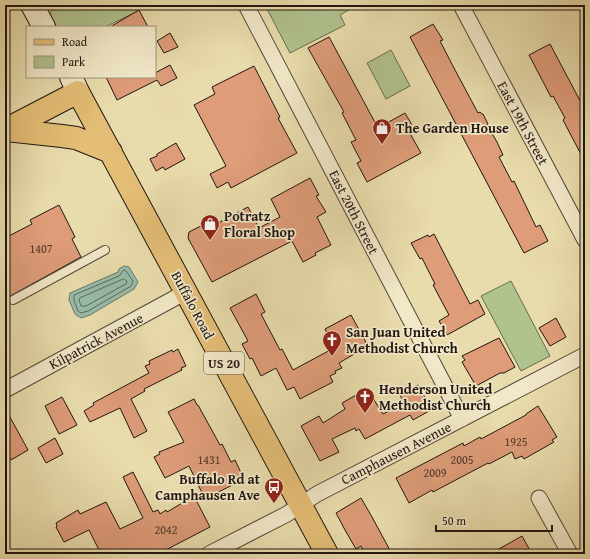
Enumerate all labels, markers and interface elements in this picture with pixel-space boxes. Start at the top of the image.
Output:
legend [26,26,156,78]
text: Road [62,33,88,50]
text: Park [62,53,86,70]
street label: East 19th Street [493,78,553,168]
shop icon: The Garden House [371,117,393,145]
place label: The Garden House [396,118,509,138]
street label: East 20th Street [324,166,384,258]
place label: Potratz Floral Shop [224,206,295,242]
shop icon: Potratz Floral Shop [199,213,221,241]
house number: 1407 [29,240,53,257]
street label: Buffalo Road [167,267,220,343]
street label: Kilpatrick Avenue [45,308,147,374]
place label: San Juan United Methodist Church [346,322,458,358]
church icon: San Juan United Methodist Church [321,329,343,357]
road number: US 20 [204,352,244,374]
place label: Henderson United Methodist Church [379,379,492,415]
church icon: Henderson United Methodist Church [354,386,376,414]
street label: Camphausen Avenue [337,416,455,489]
house number: 1925 [504,433,528,450]
house number: 1431 [197,451,221,468]
house number: 2005 [450,451,474,468]
house number: 2009 [423,464,447,481]
place label: Buffalo Rd at Camphausen Ave [155,469,261,505]
bus stop icon: Buffalo Rd at Camphausen Ave [263,476,285,504]
scale bar [436,507,552,533]
text: 50 m [442,512,466,529]
house number: 2042 [154,521,178,538]

